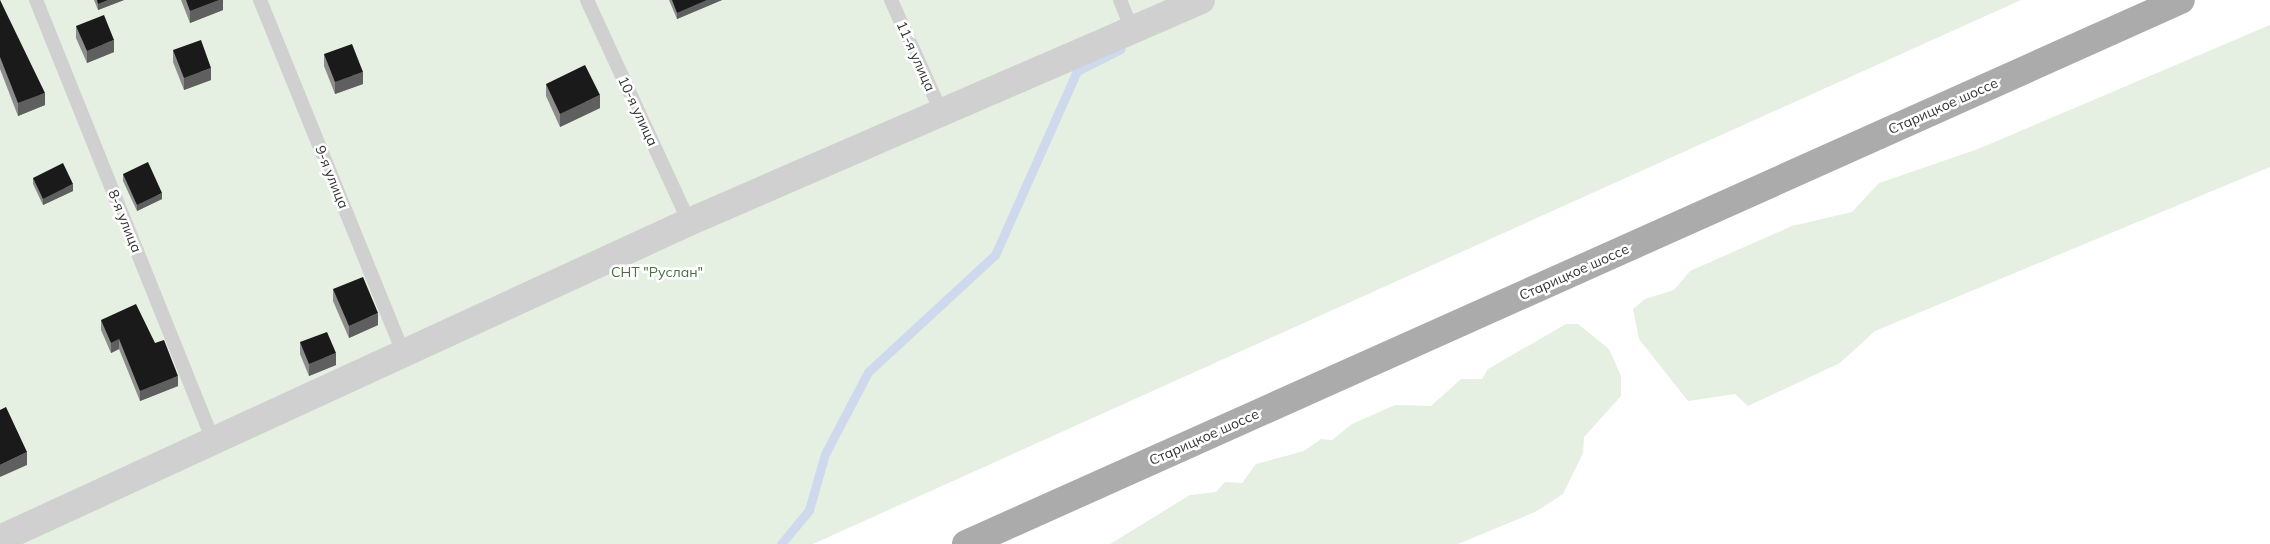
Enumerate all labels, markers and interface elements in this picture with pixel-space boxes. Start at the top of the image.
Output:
street label: 11-я улица [893,18,939,94]
street label: 10-я улица [615,73,661,149]
street label: Старицкое шоссе [1885,74,2001,138]
street label: 9-я улица [312,143,352,211]
street label: 8-я улица [105,187,145,255]
street label: Старицкое шоссе [1516,240,1632,304]
park label: СНТ "Руслан" [611,264,703,280]
street label: Старицкое шоссе [1146,405,1262,469]

